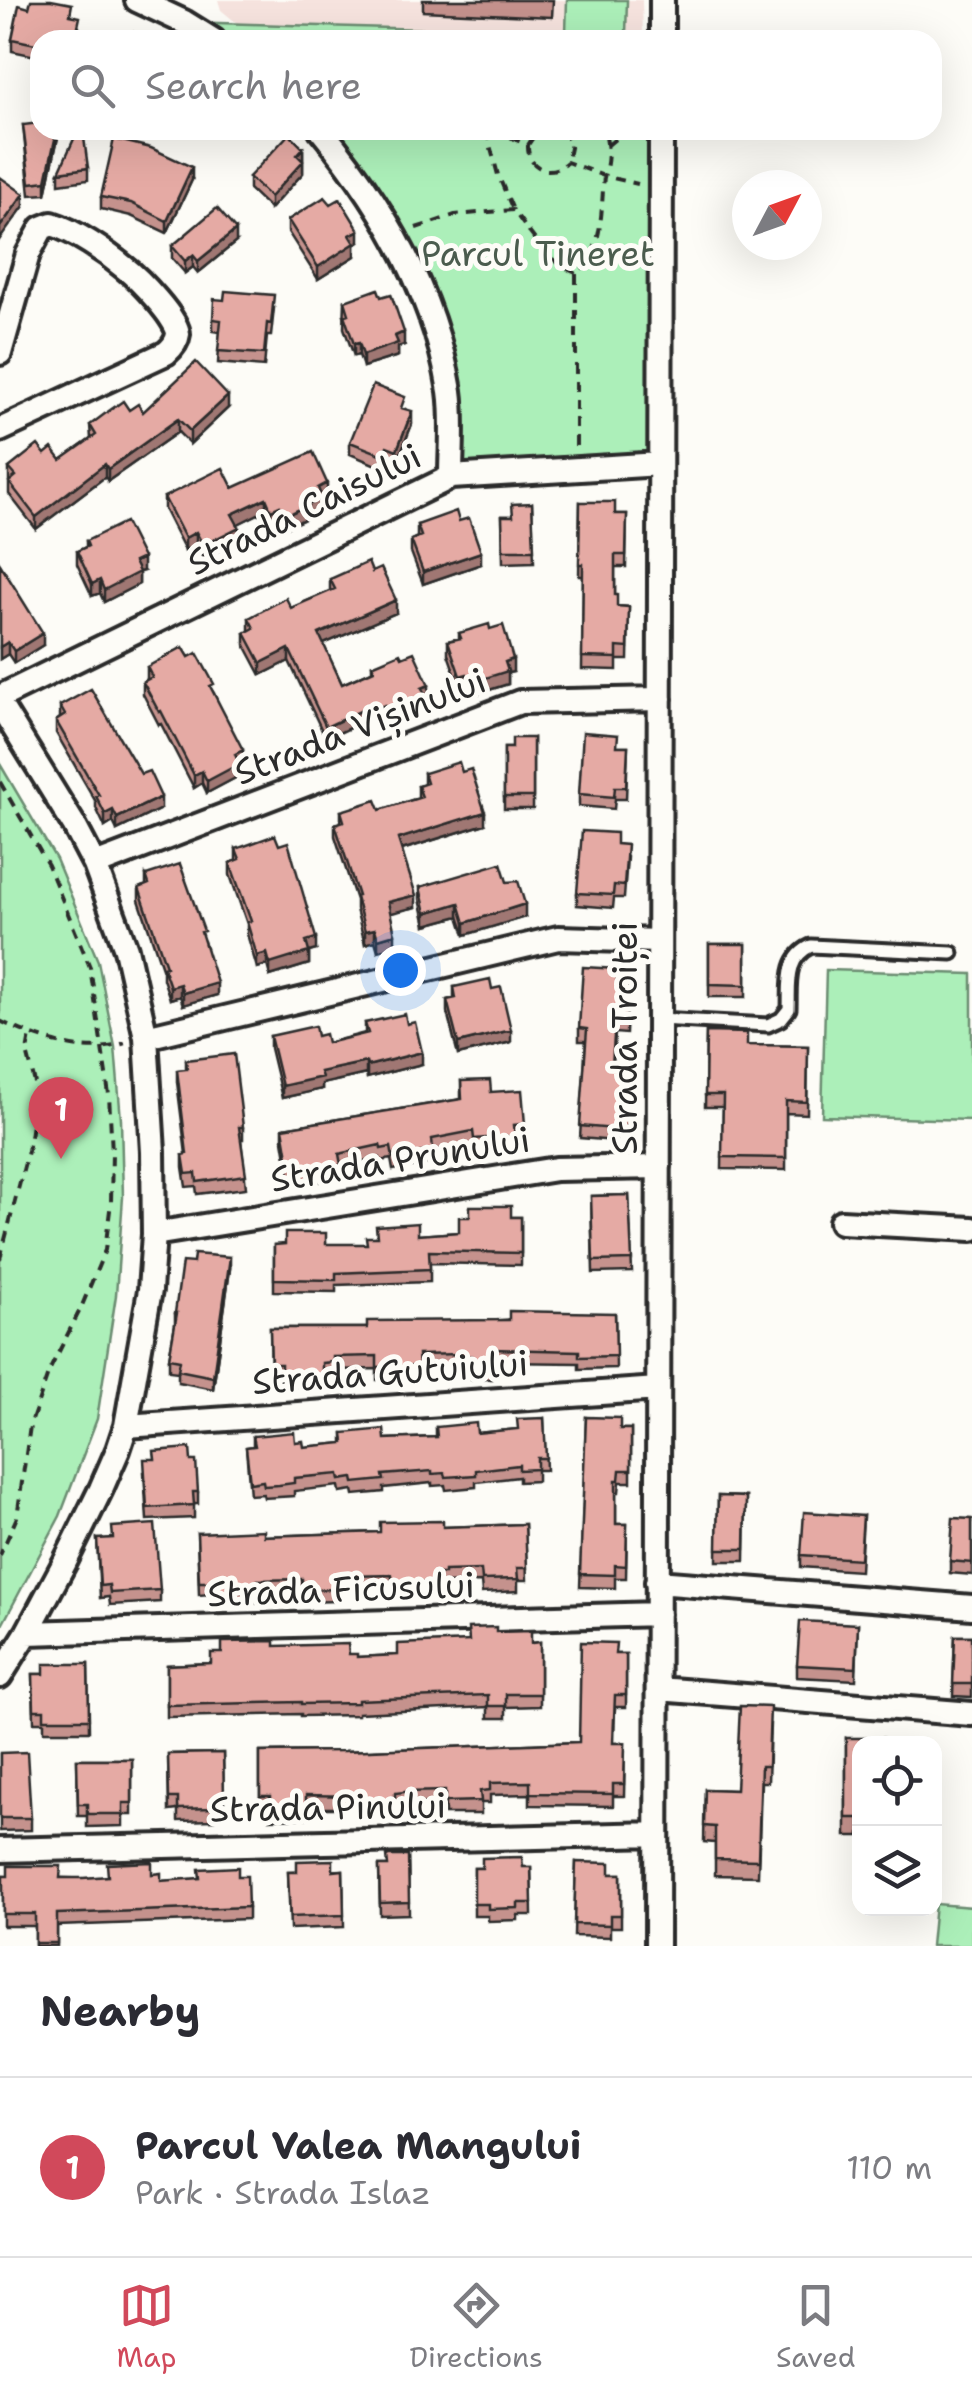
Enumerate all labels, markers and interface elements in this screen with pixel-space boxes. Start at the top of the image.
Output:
search box [30,30,942,140]
icon: search [65,58,120,113]
text: Search here [145,60,362,111]
north arrow [732,170,822,260]
park label: Parcul Tineret [421,230,655,277]
street label: Strada Caisului [179,432,429,586]
street label: Strada Vișinului [227,656,493,797]
street label: Strada Troiței [601,922,649,1154]
your location [375,945,426,996]
pin: 1 [28,1076,94,1159]
street label: Strada Prunului [267,1115,533,1203]
street label: Strada Gutuiului [250,1339,530,1405]
street label: Strada Ficusului [206,1561,476,1617]
map controls [852,1736,942,1916]
button: locate [852,1736,942,1826]
street label: Strada Pinului [209,1781,447,1833]
button: layers [852,1826,942,1916]
text: Nearby [40,1983,200,2039]
text: Parcul Valea Mangului [135,2120,581,2171]
text: 1 [65,2146,80,2189]
text: 110 m [846,2146,932,2189]
text: Park · Strada Islaz [135,2171,430,2214]
tab: Map [117,2278,176,2376]
tab: Directions [409,2278,543,2376]
tab: Saved [776,2278,855,2376]

